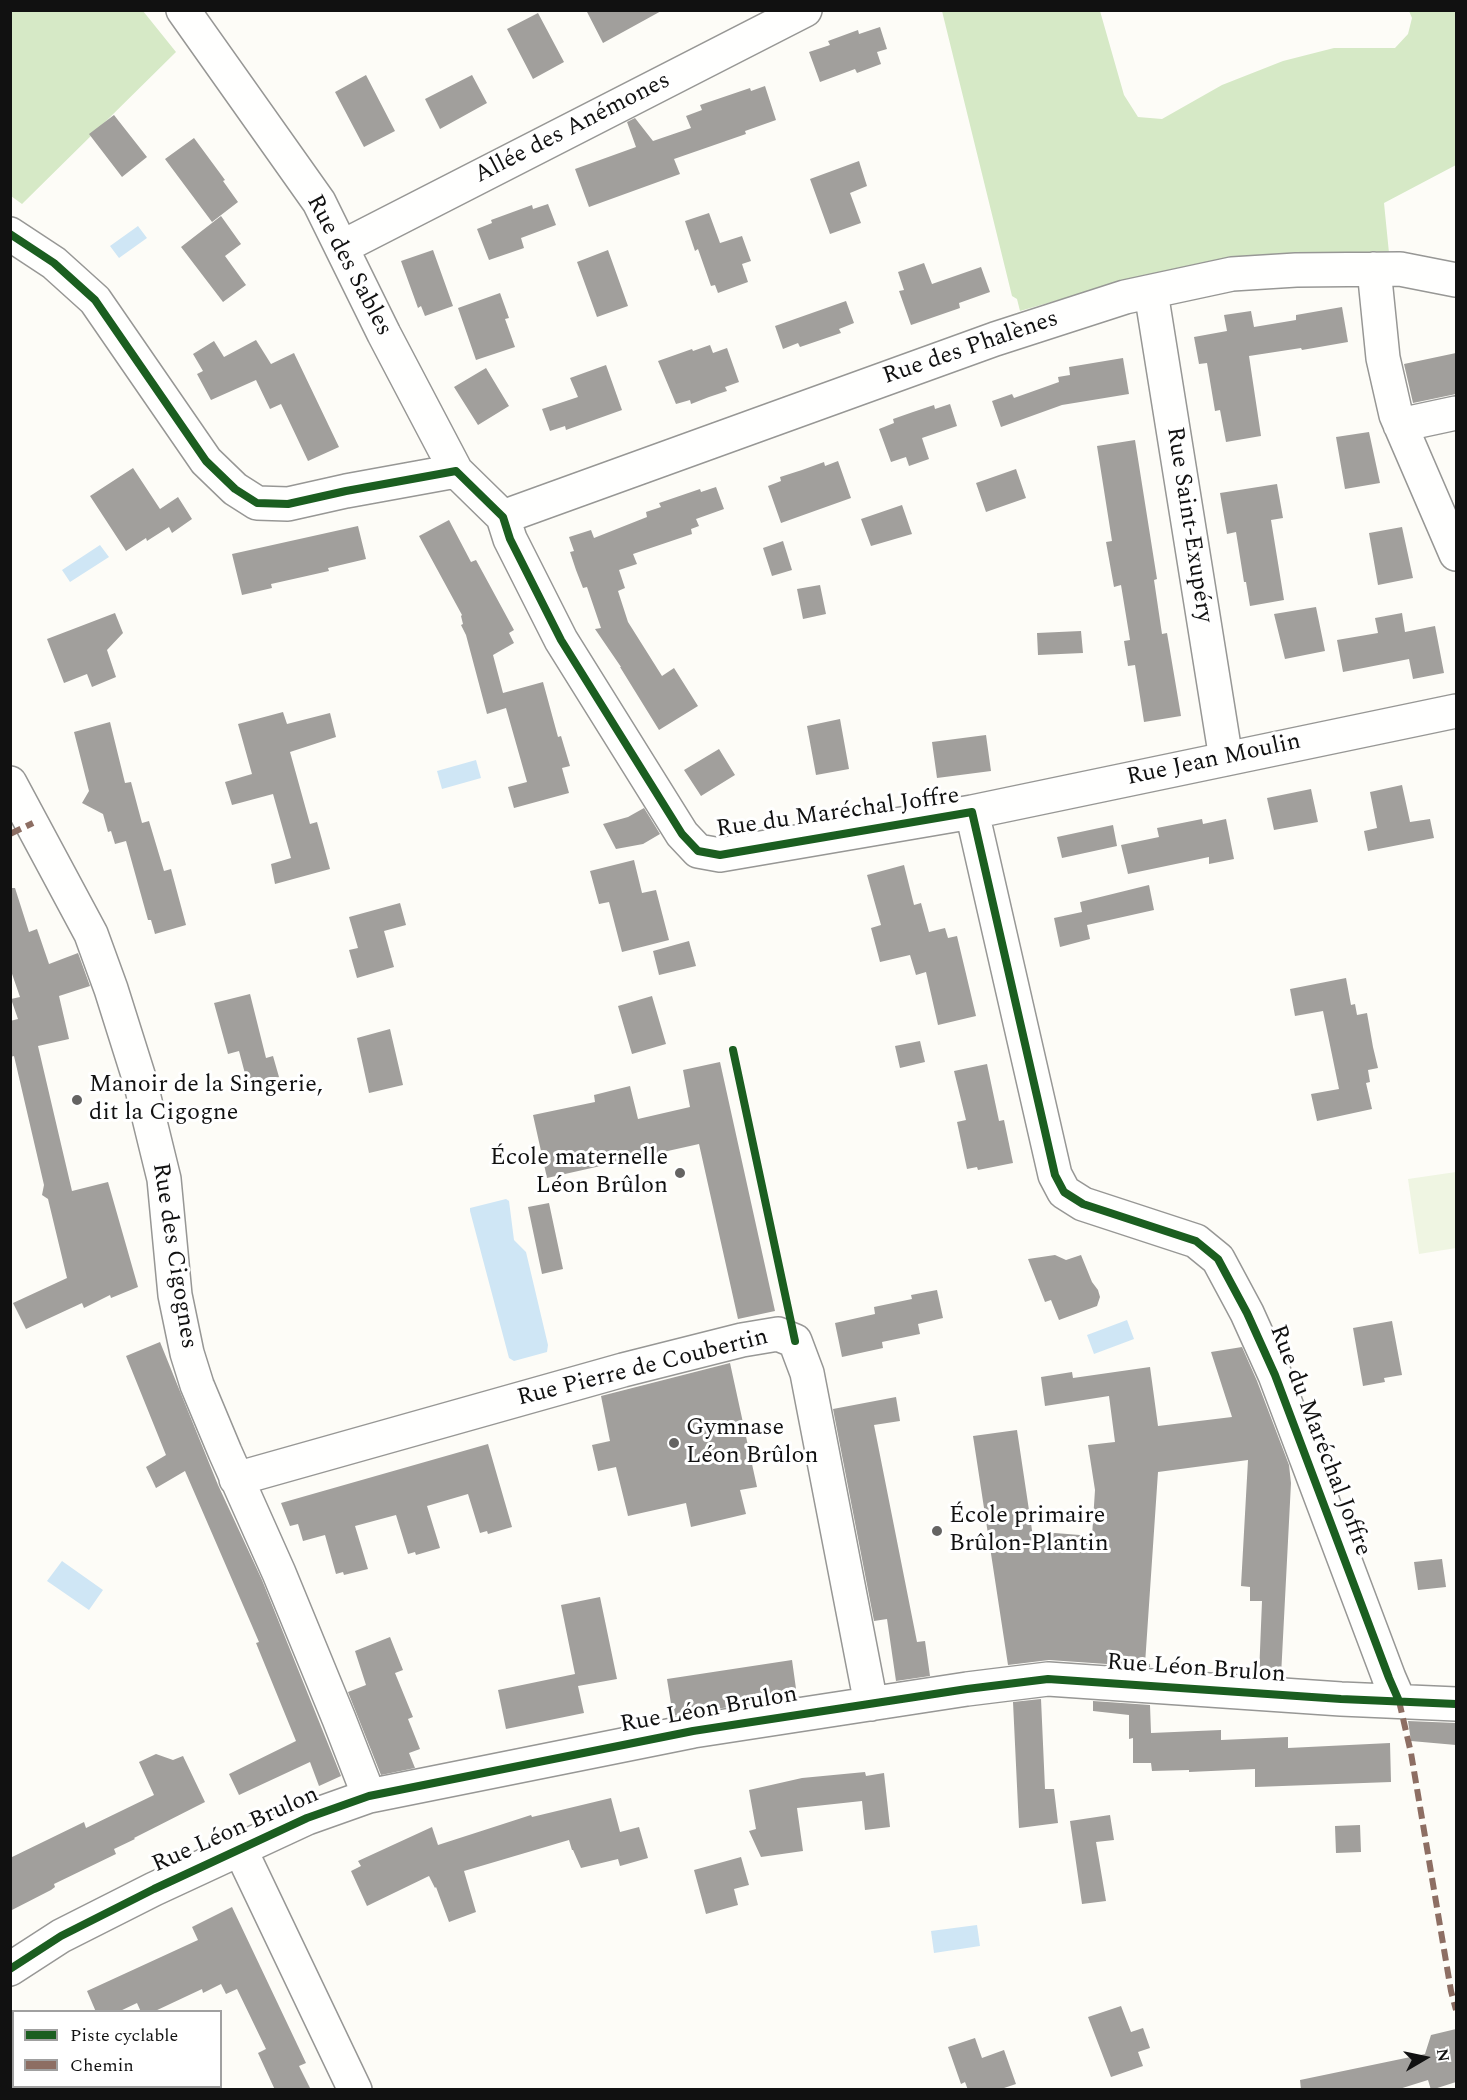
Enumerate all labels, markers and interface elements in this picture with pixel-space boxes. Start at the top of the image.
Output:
street label: Allée des Anémones [470,67,676,191]
street label: Rue des Sables [299,191,397,341]
street label: Rue des Phalènes [879,305,1063,393]
street label: Rue Saint-Exupéry [1158,425,1218,625]
street label: Rue Jean Moulin [1124,728,1304,794]
street label: Rue du Maréchal Joffre [715,783,961,845]
place label: Manoir de la Singerie, dit la Cigogne [89,1072,323,1128]
marker: Manoir de la Singerie, dit la Cigogne [70,1093,84,1107]
place label: École maternelle Léon Brûlon [490,1145,668,1201]
street label: Rue des Cigognes [144,1161,202,1351]
marker: École maternelle Léon Brûlon [673,1166,687,1180]
street label: Rue du Maréchal Joffre [1262,1321,1376,1561]
street label: Rue Pierre de Coubertin [515,1324,771,1414]
place label: Gymnase Léon Brûlon [686,1415,818,1471]
marker: Gymnase Léon Brûlon [667,1436,681,1450]
place label: École primaire Brûlon-Plantin [949,1503,1109,1559]
marker: École primaire Brûlon-Plantin [930,1524,944,1538]
street label: Rue Léon Brulon [1106,1649,1286,1691]
street label: Rue Léon Brulon [618,1681,800,1741]
street label: Rue Léon Brulon [148,1781,324,1881]
legend [12,2010,222,2088]
text: Piste cyclable [70,2022,178,2049]
north arrow [1395,2028,1455,2088]
text: N [1430,2047,1456,2064]
text: Chemin [70,2052,134,2079]

